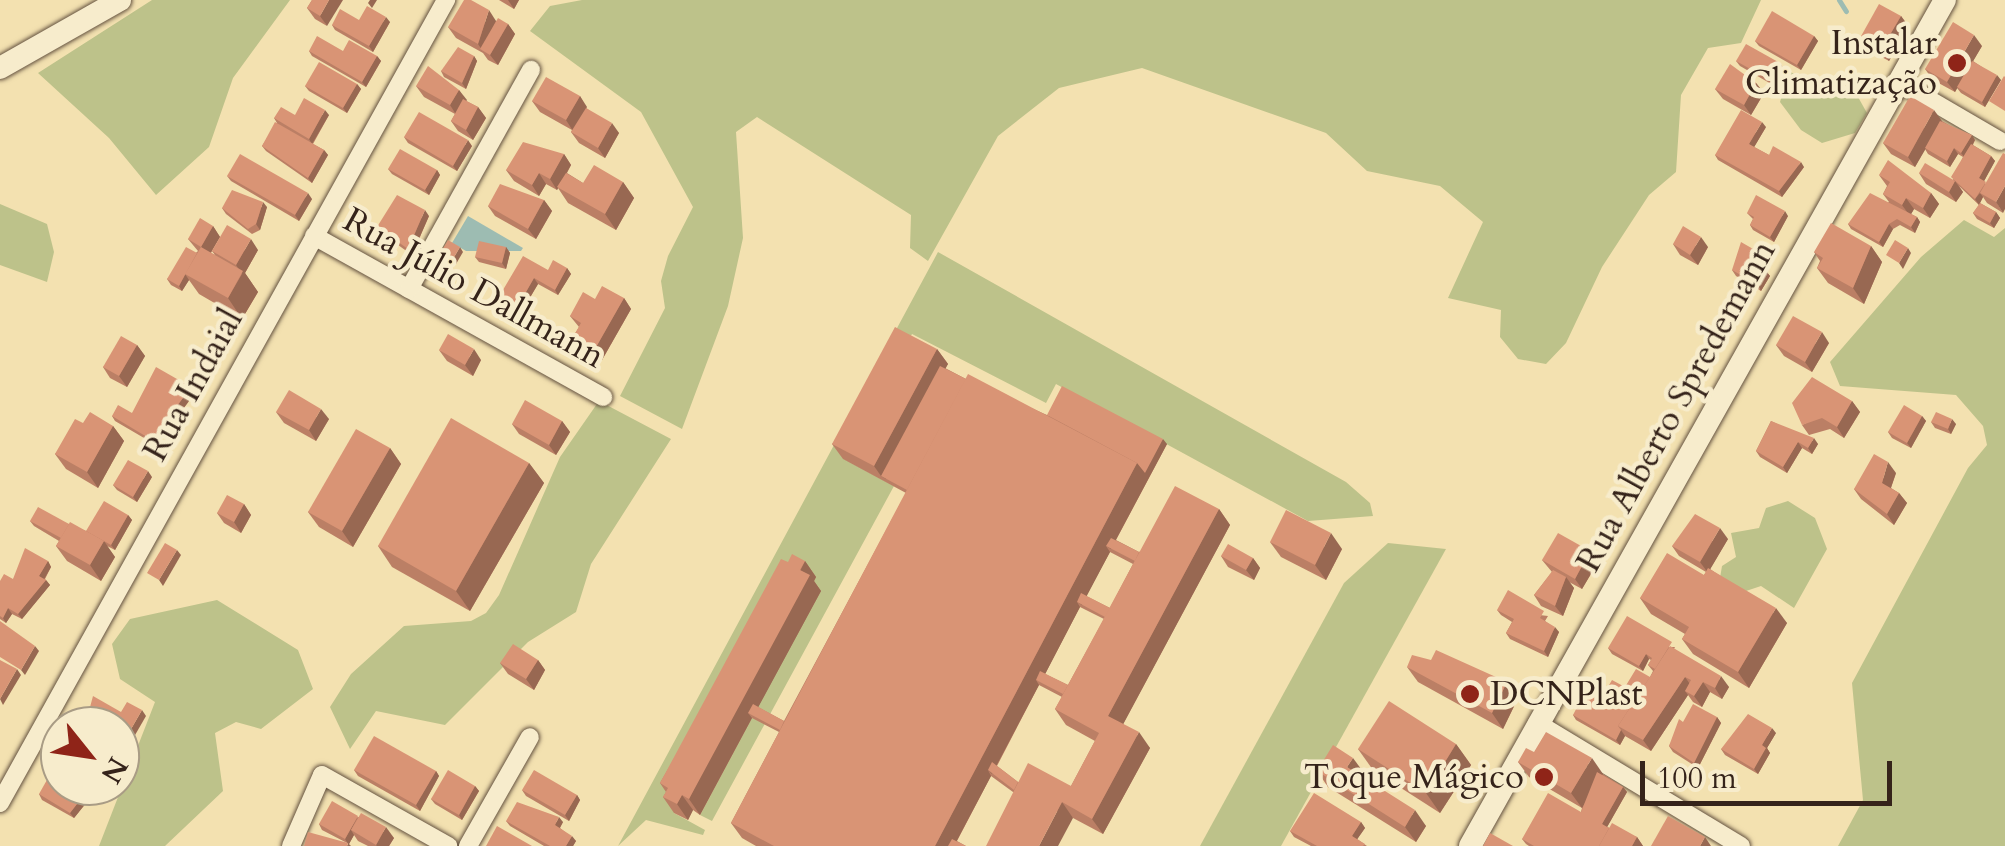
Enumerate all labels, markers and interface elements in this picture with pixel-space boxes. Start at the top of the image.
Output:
place label: Instalar Climatização [1745,22,1937,104]
marker: Instalar Climatização [1946,52,1968,74]
street label: Rua Júlio Dallmann [336,199,612,377]
street label: Rua Alberto Spredemann [1567,233,1785,579]
street label: Rua Indaial [134,302,252,468]
place label: DCNPlast [1490,673,1643,715]
marker: DCNPlast [1459,683,1481,705]
north arrow [40,706,140,806]
scale bar [1645,741,1898,803]
text: N [92,750,137,790]
place label: Toque Mágico [1304,756,1524,798]
text: 100 m [1657,758,1737,799]
marker: Toque Mágico [1533,766,1555,788]

